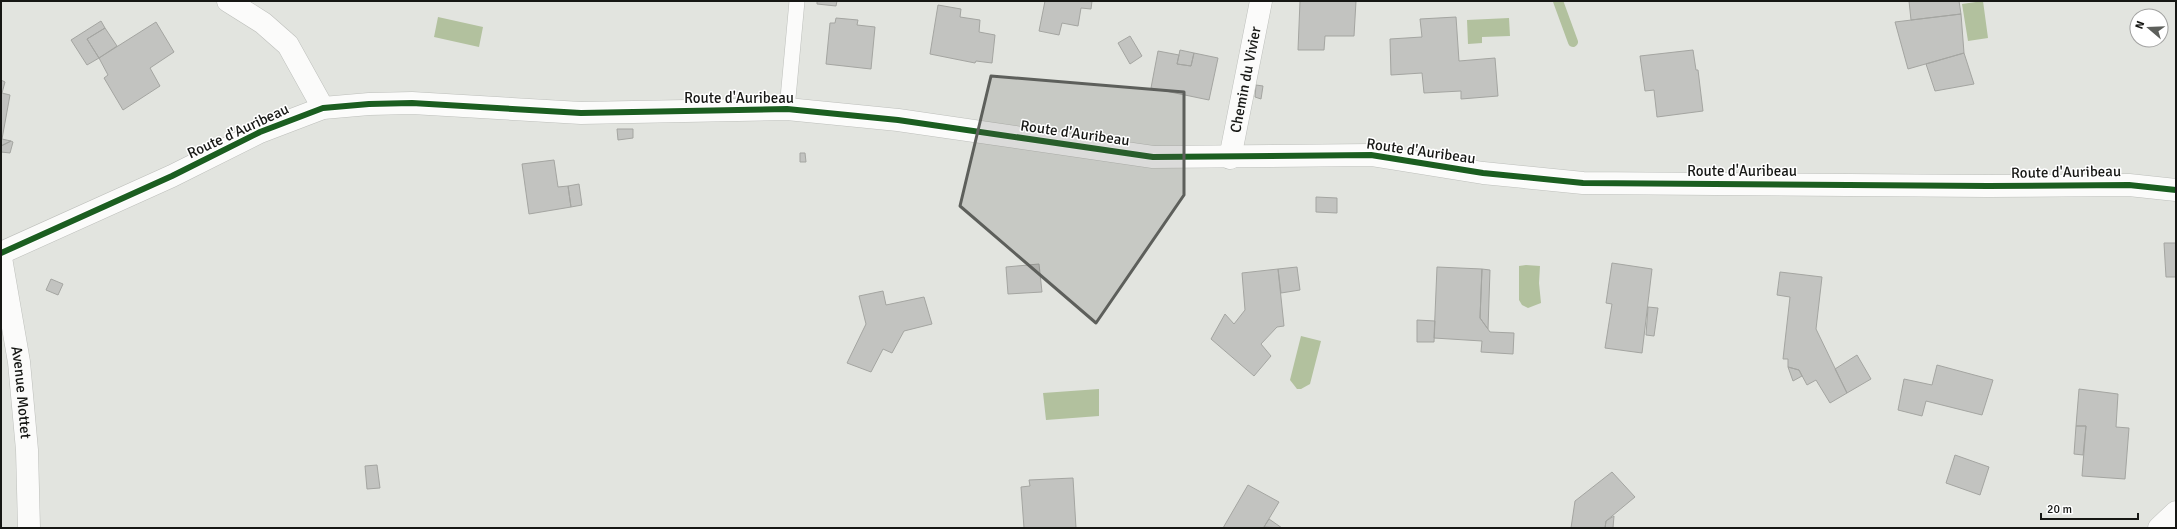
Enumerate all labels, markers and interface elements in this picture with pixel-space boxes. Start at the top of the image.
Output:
north arrow [2129,8,2169,48]
text: N [2133,19,2147,31]
street label: Chemin du Vivier [1226,24,1265,134]
street label: Route d'Auribeau [684,89,794,107]
street label: Route d'Auribeau [184,100,292,162]
street label: Route d'Auribeau [1019,116,1131,150]
street label: Route d'Auribeau [1365,134,1477,168]
street label: Route d'Auribeau [1687,162,1797,180]
street label: Route d'Auribeau [2011,162,2121,182]
street label: Avenue Mottet [7,345,35,440]
scale bar [2041,495,2138,521]
text: 20 m [2047,502,2072,517]

